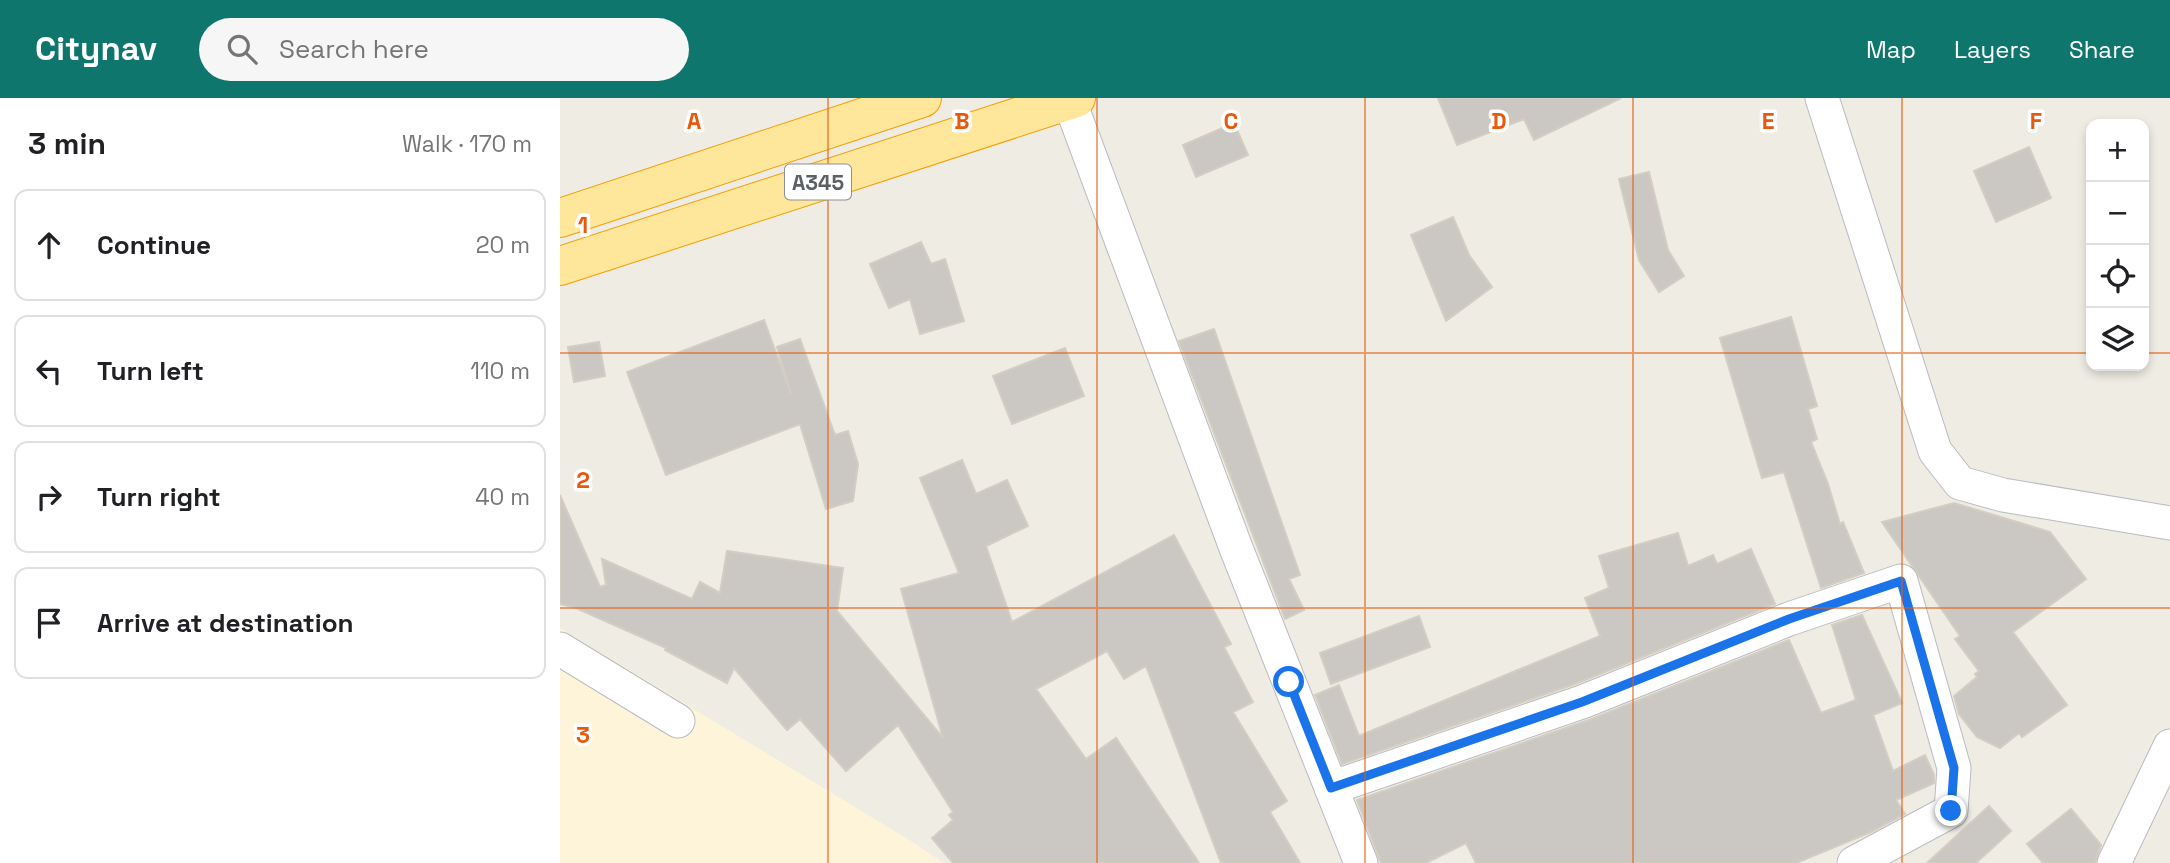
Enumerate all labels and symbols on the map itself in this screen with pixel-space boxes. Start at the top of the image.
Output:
text: A [687,106,702,136]
text: B [954,106,970,136]
text: C [1224,106,1238,136]
text: D [1491,106,1507,136]
text: E [1762,106,1774,136]
text: F [2030,106,2042,136]
road number: A345 [785,164,851,200]
text: 1 [578,210,588,240]
text: 2 [576,465,590,495]
route start [1273,666,1304,697]
text: 3 [576,720,590,750]
route end [1935,795,1966,826]

